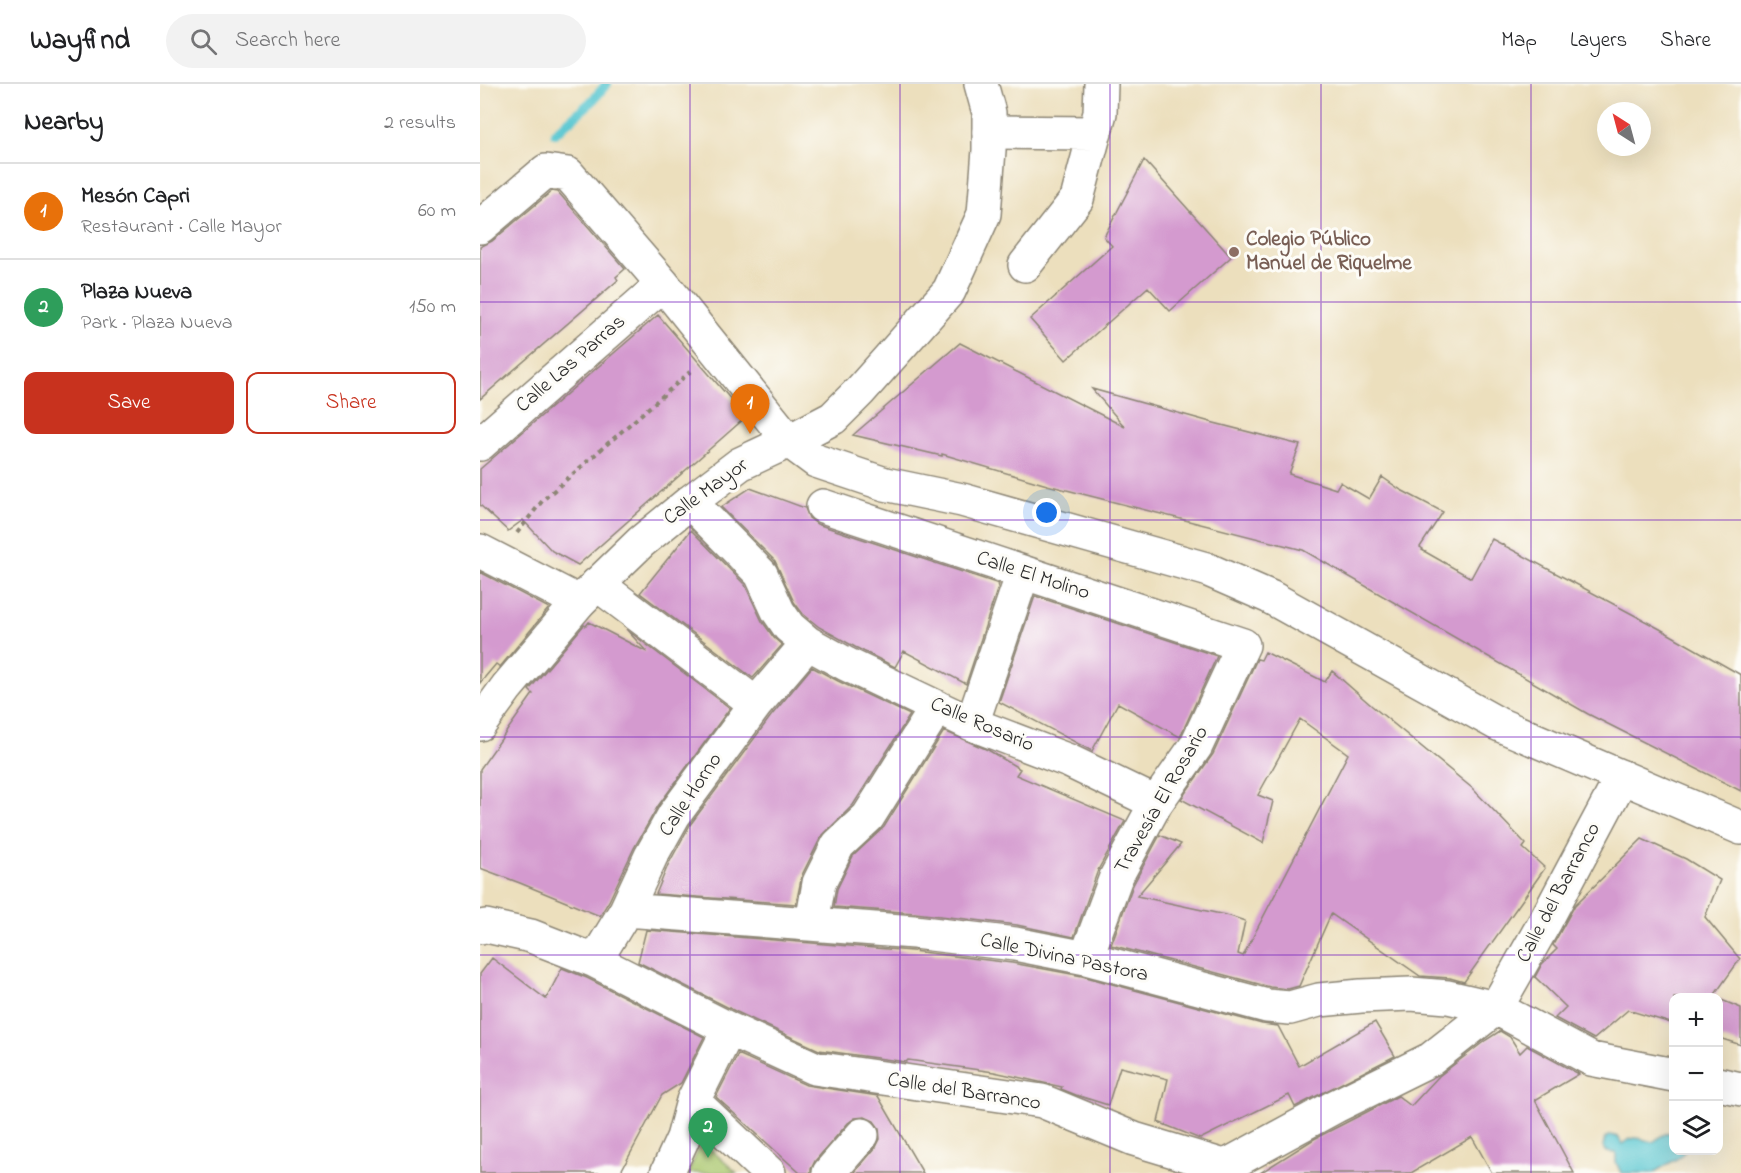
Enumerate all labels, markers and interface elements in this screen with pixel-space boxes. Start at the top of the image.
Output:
search box [166,14,586,68]
text: Wayfind [30,21,130,62]
icon: search [187,25,220,58]
text: Search here [235,25,340,57]
text: Map [1501,26,1537,56]
text: Layers [1570,26,1627,56]
text: Share [1660,26,1711,56]
north arrow [1597,102,1651,156]
text: Nearby [24,104,103,142]
text: 2 results [384,109,456,138]
text: Mesón Capri [81,181,190,213]
text: 1 [40,197,47,226]
text: 60 m [418,197,456,226]
text: Restaurant · Calle Mayor [81,213,282,242]
place label: Colegio Público Manuel de Riquelme [1246,225,1412,279]
marker: Colegio Público Manuel de Riquelme [1227,245,1241,259]
text: Plaza Nueva [81,277,192,309]
text: 2 [39,293,48,322]
text: 150 m [409,293,456,322]
street label: Calle Las Parras [509,308,633,420]
text: Park · Plaza Nueva [81,309,232,338]
button: Save [24,372,234,434]
button: Share [246,372,456,434]
pin: 1 [730,384,770,434]
street label: Calle Mayor [657,451,756,535]
your location [1032,498,1061,527]
street label: Calle El Molino [972,544,1094,608]
street label: Calle Rosario [925,690,1039,760]
street label: Travesía El Rosario [1107,720,1217,880]
street label: Calle Horno [652,747,730,843]
street label: Calle del Barranco [1509,817,1609,968]
street label: Calle Divina Pastora [977,926,1151,990]
map controls [1669,993,1723,1155]
button: + [1669,993,1723,1047]
button: − [1669,1047,1723,1101]
street label: Calle del Barranco [885,1065,1043,1119]
button: layers [1669,1101,1723,1155]
pin: 2 [688,1108,728,1158]

